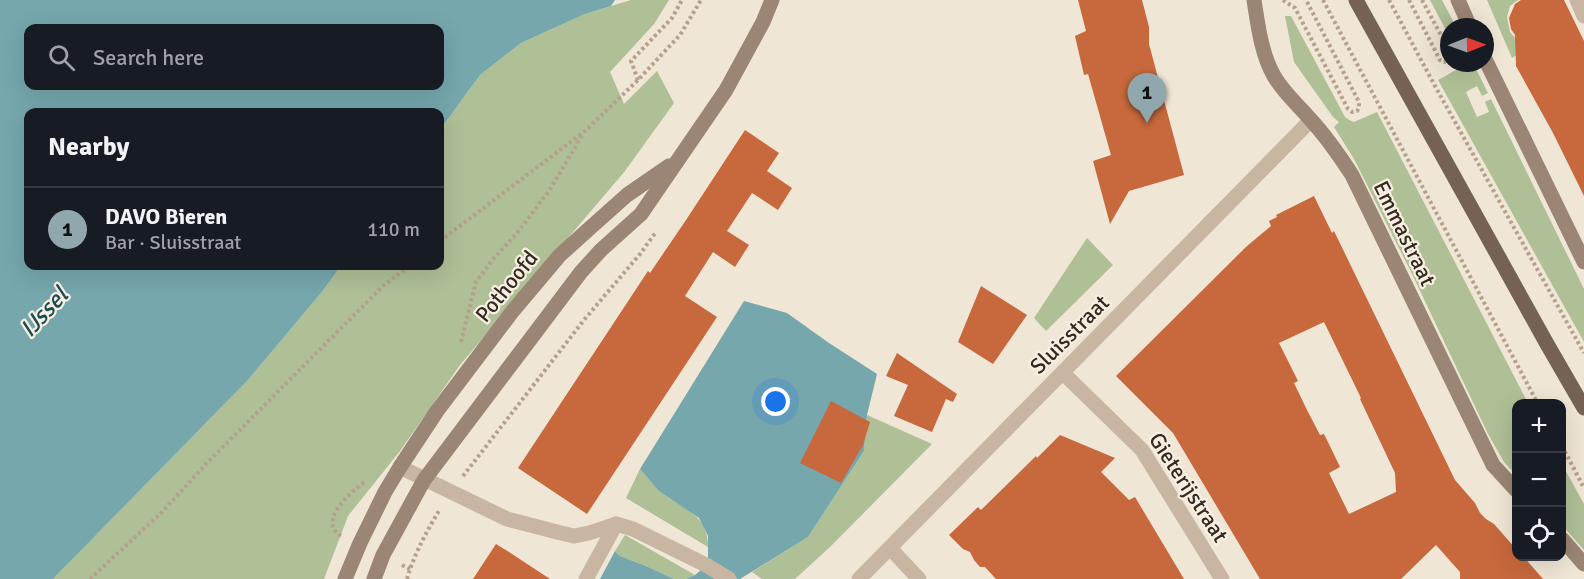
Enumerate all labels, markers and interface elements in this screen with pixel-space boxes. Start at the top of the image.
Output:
north arrow [1440,18,1494,72]
search box [24,24,444,90]
icon: search [45,41,78,74]
text: Search here [93,44,204,71]
pin: 1 [1128,74,1166,123]
text: Nearby [48,131,129,163]
street label: Emmastraat [1367,176,1442,291]
text: DAVO Bieren [105,203,227,230]
text: 1 [62,217,73,242]
text: 110 m [367,217,420,242]
text: Bar · Sluisstraat [105,230,241,255]
street label: Pothoofd [469,245,543,328]
water label: IJssel [14,279,76,343]
street label: Sluisstraat [1024,289,1115,380]
your location [761,387,790,416]
map controls [1512,399,1566,561]
button: + [1512,399,1566,453]
street label: Gieterijstraat [1143,427,1234,547]
button: − [1512,453,1566,507]
button: locate [1512,507,1566,561]

